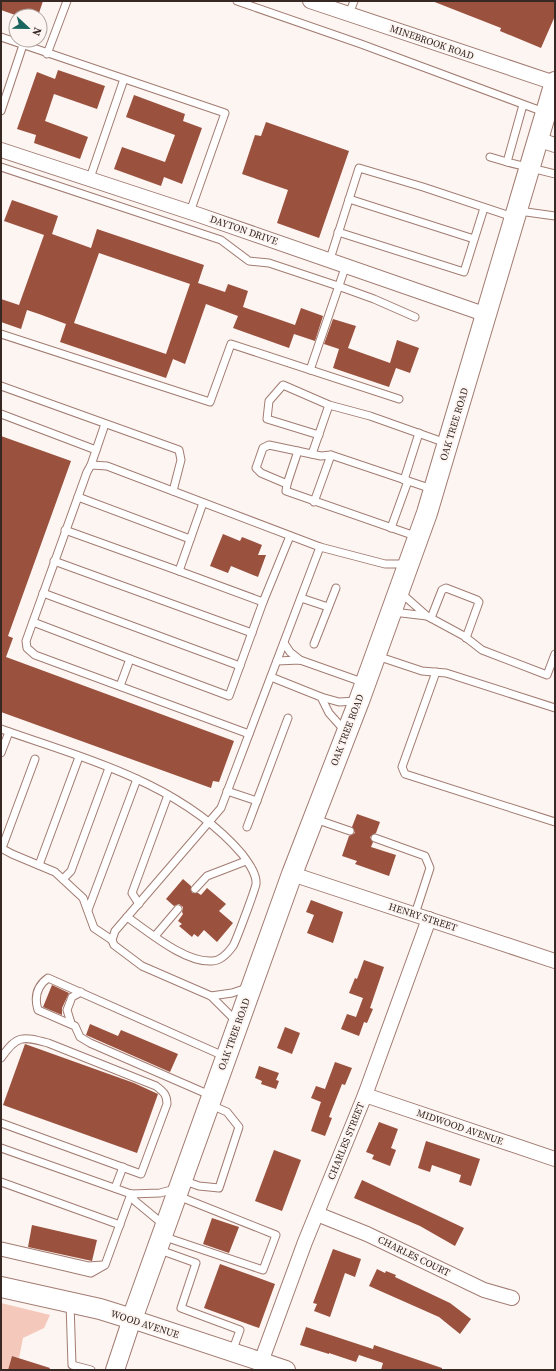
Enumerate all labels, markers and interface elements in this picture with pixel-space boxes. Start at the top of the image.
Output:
north arrow [8,8,48,48]
street label: MINEBROOK ROAD [388,22,476,62]
text: N [28,25,45,38]
street label: DAYTON DRIVE [208,212,280,248]
street label: OAK TREE ROAD [437,386,471,462]
street label: OAK TREE ROAD [327,692,367,768]
street label: HENRY STREET [387,900,459,934]
street label: OAK TREE ROAD [215,996,253,1072]
street label: CHARLES STREET [325,1100,367,1182]
street label: MIDWOOD AVENUE [415,1106,505,1148]
street label: CHARLES COURT [376,1233,452,1279]
street label: WOOD AVENUE [109,1307,181,1341]

